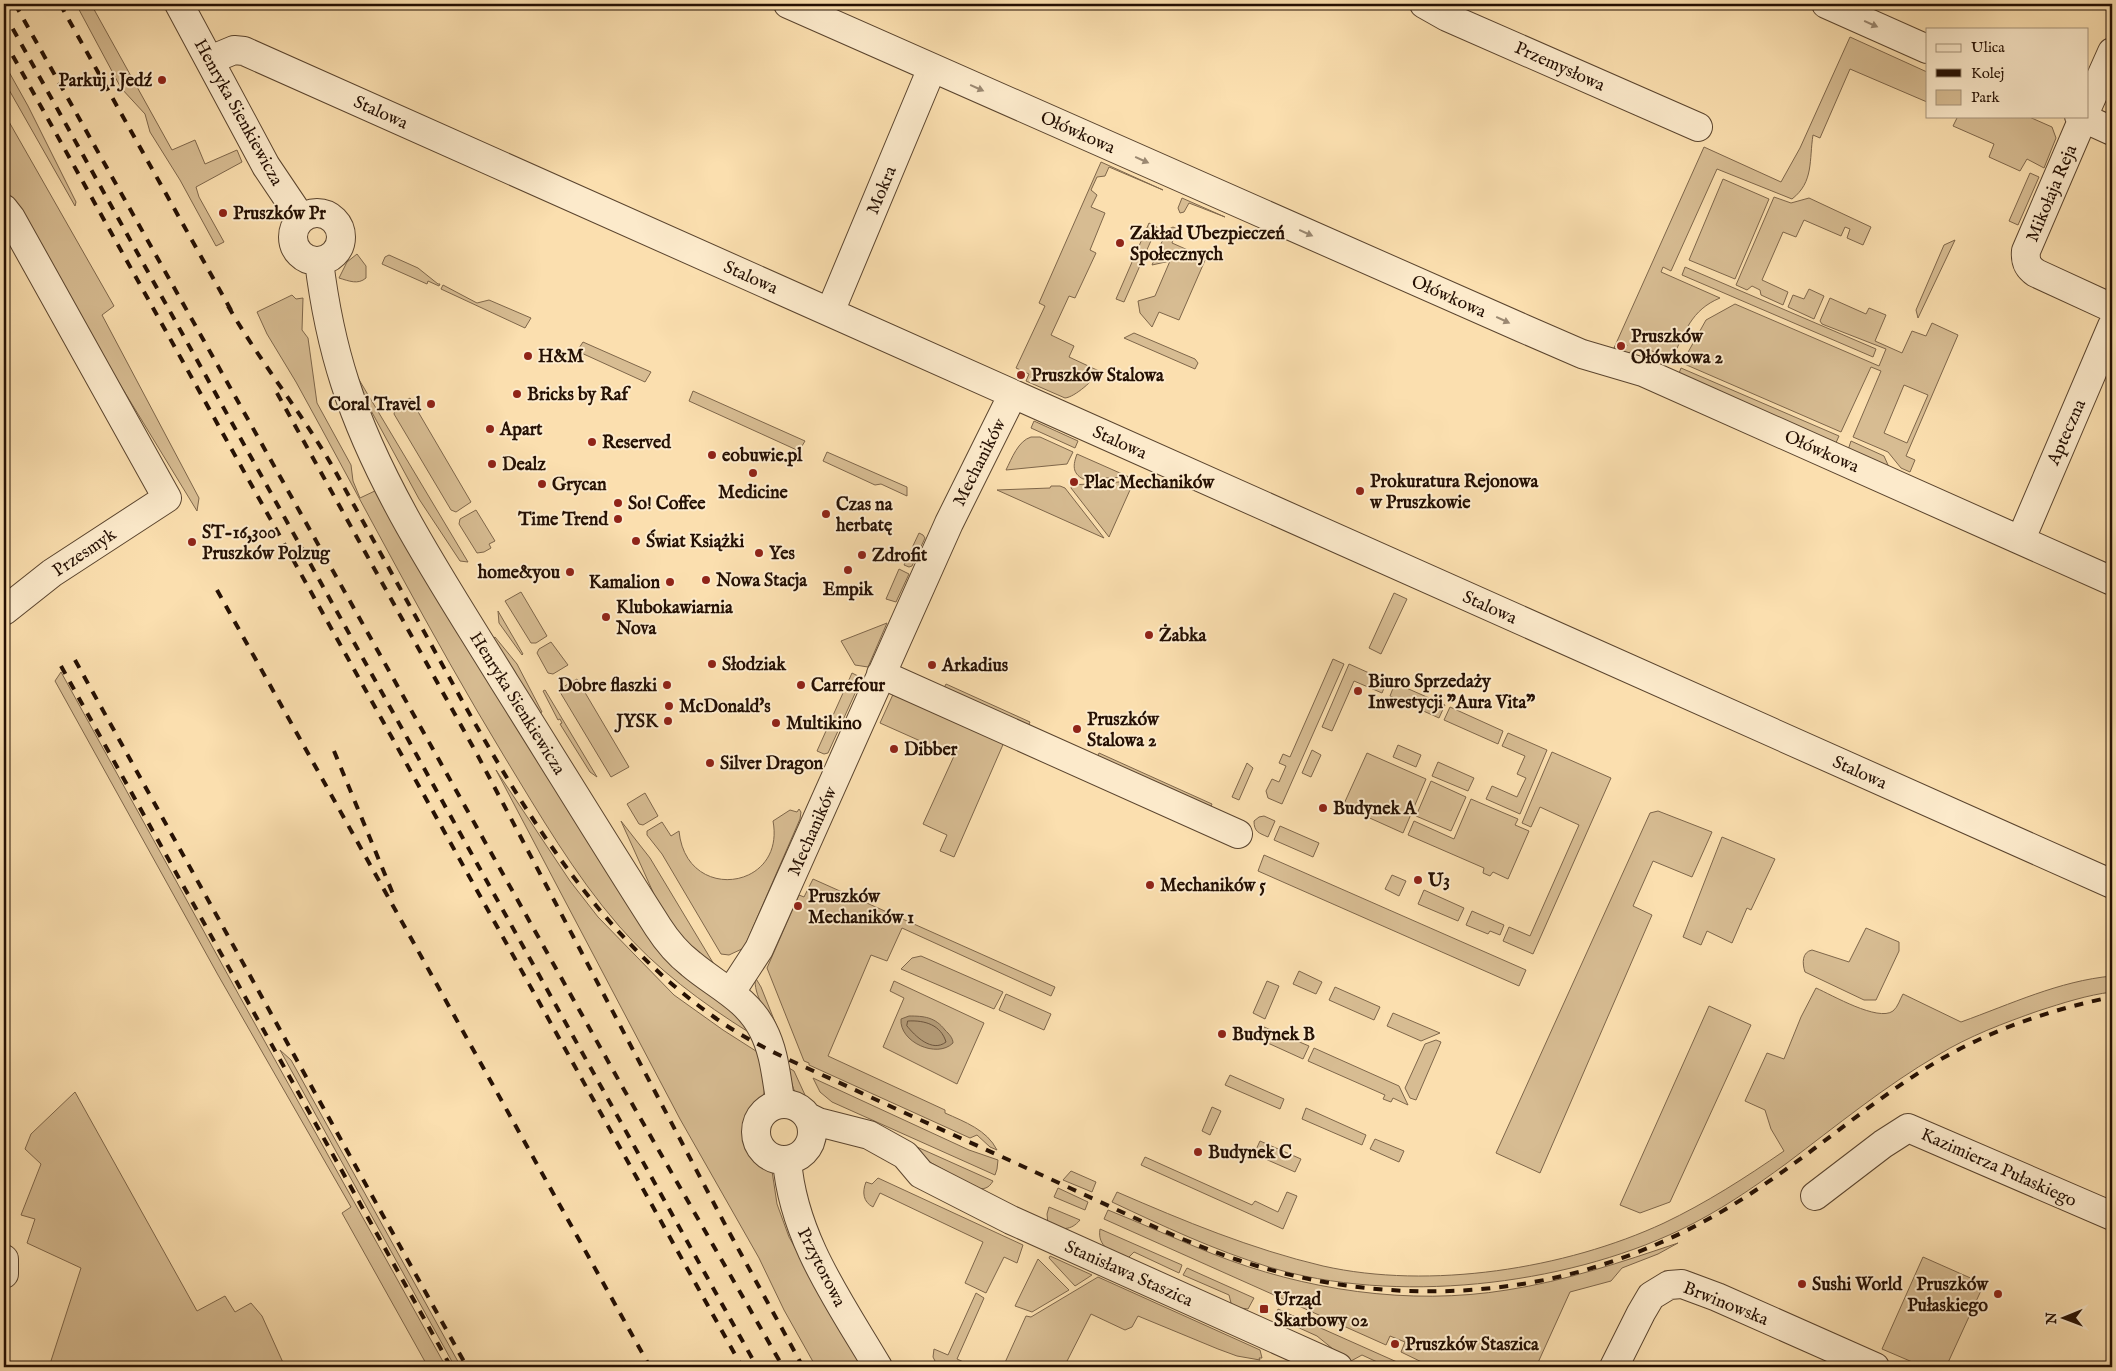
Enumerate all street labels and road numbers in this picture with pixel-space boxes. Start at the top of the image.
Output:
street label: Henryka Sienkiewicza [188,35,288,190]
street label: Przemysłowa [1511,37,1608,98]
street label: Stalowa [350,91,411,136]
street label: Ołówkowa [1036,107,1119,160]
street label: Mikołaja Reja [2022,141,2083,246]
street label: Mokra [862,163,903,218]
street label: Stalowa [720,256,781,301]
street label: Ołówkowa [1407,271,1490,324]
street label: Apteczna [2042,396,2092,470]
street label: Mechaników [948,414,1013,510]
street label: Stalowa [1089,421,1150,466]
street label: Ołówkowa [1780,426,1863,479]
street label: Przesmyk [49,523,121,583]
street label: Stalowa [1459,586,1520,631]
street label: Henryka Sienkiewicza [463,628,570,780]
street label: Stalowa [1829,751,1890,796]
street label: Mechaników [783,782,844,880]
street label: Kazimierza Pułaskiego [1917,1124,2080,1213]
street label: Przytorowa [791,1224,850,1311]
street label: Stanisława Staszica [1061,1236,1196,1313]
street label: Brwinowska [1679,1277,1772,1332]

